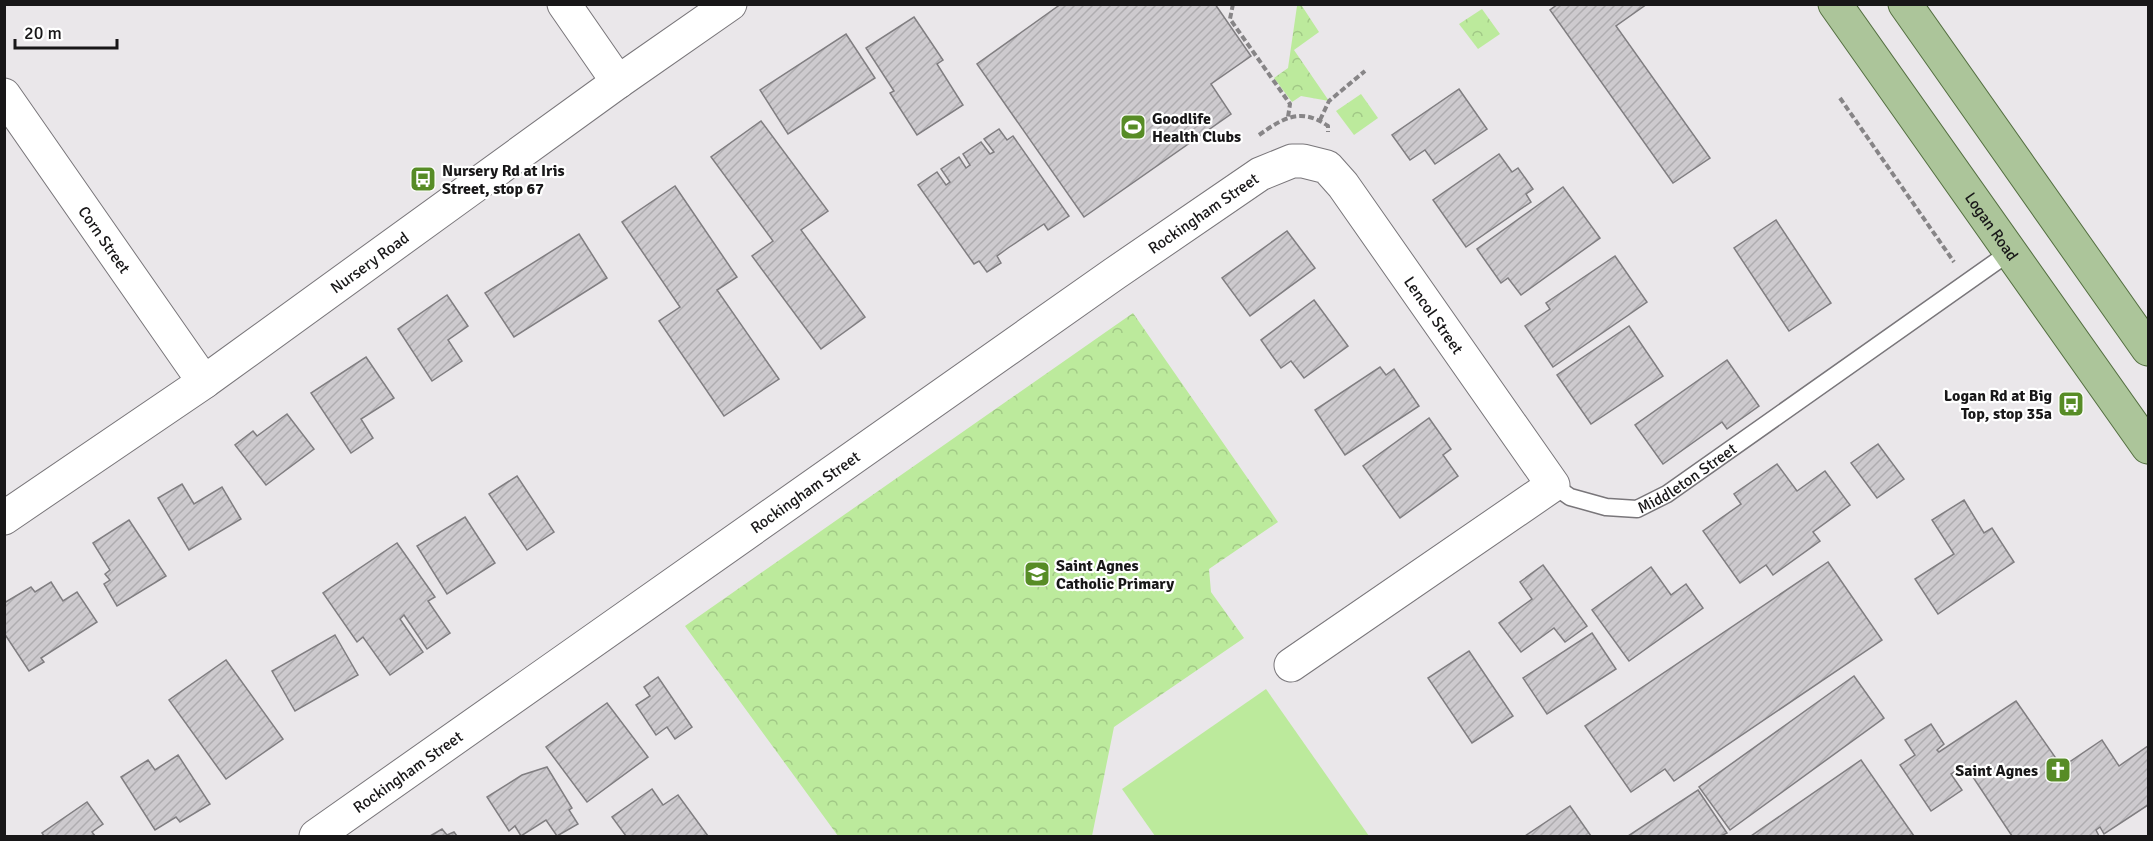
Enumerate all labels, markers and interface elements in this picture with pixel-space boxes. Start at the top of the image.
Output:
scale bar [15,12,117,50]
text: 20 m [24,22,62,44]
place label: Goodlife Health Clubs [1152,109,1241,147]
sports icon: Goodlife Health Clubs [1118,112,1148,142]
place label: Nursery Rd at Iris Street, stop 67 [442,161,565,199]
bus stop icon: Nursery Rd at Iris Street, stop 67 [408,164,438,194]
street label: Rockingham Street [1145,169,1263,259]
street label: Logan Road [1960,189,2022,265]
street label: Corn Street [73,202,134,278]
street label: Nursery Road [327,228,413,298]
street label: Lencol Street [1399,273,1468,359]
place label: Logan Rd at Big Top, stop 35a [1944,386,2052,424]
bus stop icon: Logan Rd at Big Top, stop 35a [2056,389,2086,419]
street label: Middleton Street [1634,439,1741,518]
street label: Rockingham Street [747,447,865,538]
place label: Saint Agnes Catholic Primary [1056,556,1174,594]
school or university icon: Saint Agnes Catholic Primary [1022,559,1052,589]
street label: Rockingham Street [349,727,467,818]
church icon: Saint Agnes [2043,755,2073,785]
place label: Saint Agnes [1955,761,2038,781]

